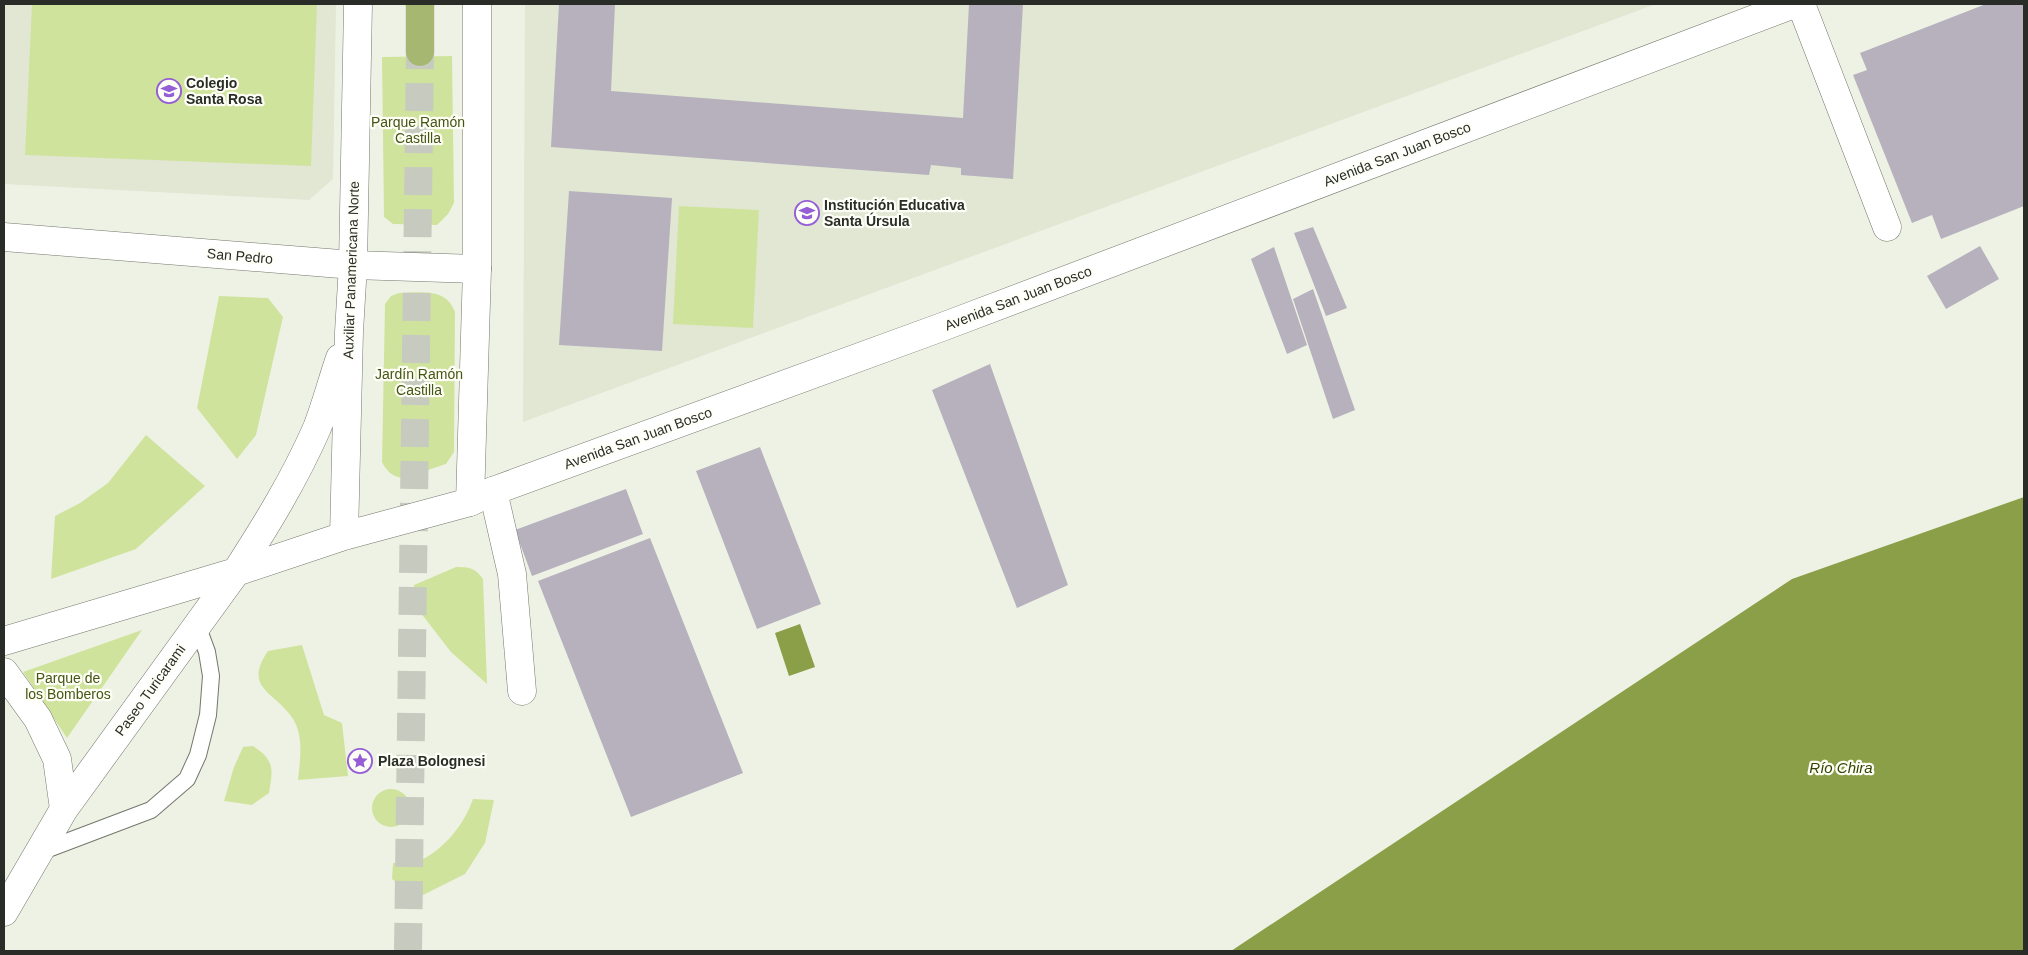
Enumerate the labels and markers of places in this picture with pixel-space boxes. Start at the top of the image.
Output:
place label: Colegio Santa Rosa [186,75,262,107]
school or university icon: Colegio Santa Rosa [156,78,182,104]
place label: Institución Educativa Santa Úrsula [824,197,965,229]
school or university icon: Institución Educativa Santa Úrsula [794,200,820,226]
place icon: Plaza Bolognesi [347,748,373,774]
place label: Plaza Bolognesi [378,753,485,769]

